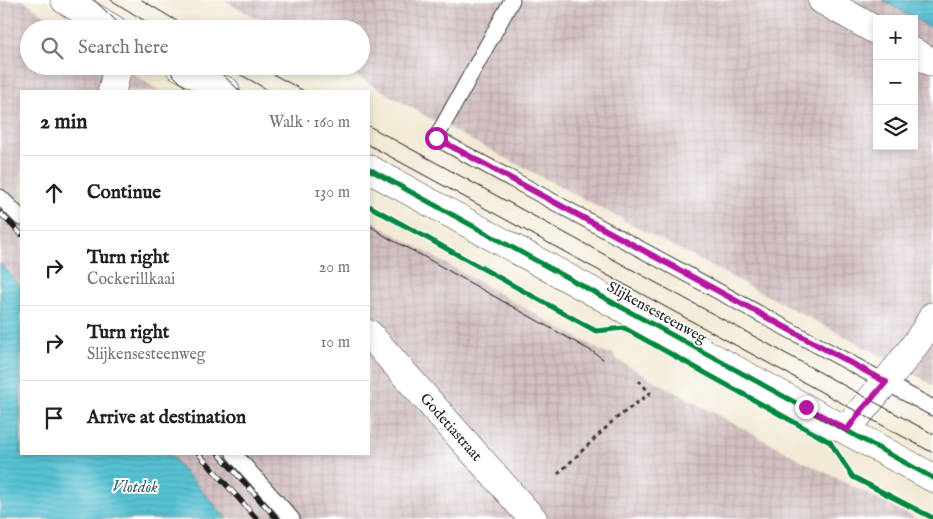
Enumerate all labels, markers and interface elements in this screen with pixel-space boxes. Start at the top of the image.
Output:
map controls [873,15,918,150]
button: + [873,15,918,60]
search box [20,20,370,75]
icon: search [38,34,66,62]
text: Search here [78,36,169,60]
button: − [873,60,918,105]
button: layers [873,105,918,150]
text: 2 min [40,109,87,136]
text: Walk · 160 m [269,113,350,133]
route start [425,127,448,150]
icon: ahead [40,179,68,207]
text: Continue [87,181,161,205]
text: 130 m [314,183,350,203]
text: Turn right [87,246,169,270]
icon: right [40,254,68,282]
text: 20 m [319,258,350,278]
text: Cockerillkaai [87,270,175,290]
street label: Slijkensesteenweg [604,277,711,348]
text: Turn right [87,321,169,345]
icon: right [40,329,68,357]
text: 10 m [320,333,350,353]
text: Slijkensesteenweg [87,345,206,365]
street label: Godetiastraat [416,389,486,465]
route end [795,396,818,419]
icon: arrive [40,404,68,432]
text: Arrive at destination [87,406,246,430]
water label: Vlotdok [112,478,158,498]

